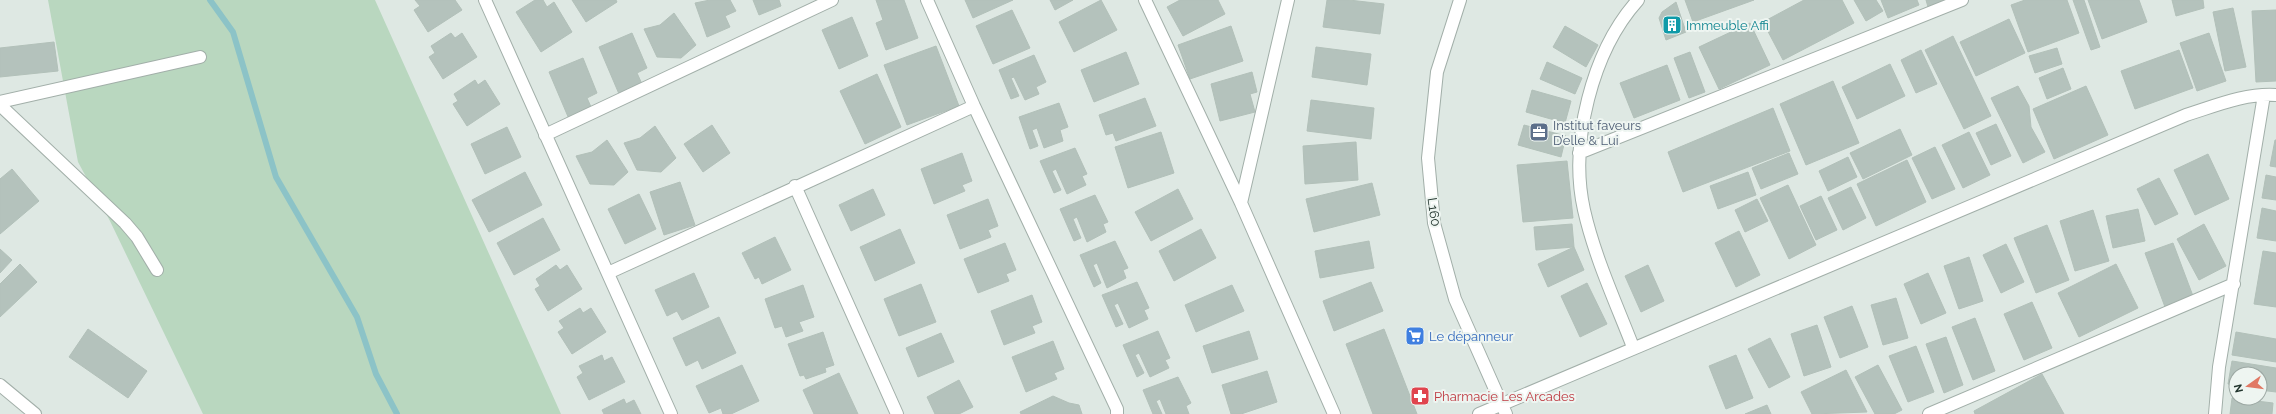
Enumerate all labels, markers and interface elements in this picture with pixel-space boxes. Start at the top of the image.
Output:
building icon: Immeuble Affi [1661,14,1683,36]
place label: Immeuble Affi [1686,18,1769,33]
place label: Institut faveurs D’elle & Lui [1553,118,1641,148]
office icon: Institut faveurs D’elle & Lui [1528,121,1550,143]
street label: L160 [1425,197,1443,227]
supermarket icon: Le dépanneur [1404,325,1426,347]
place label: Le dépanneur [1429,329,1514,344]
north arrow [2228,366,2268,406]
text: N [2231,383,2246,394]
pharmacy icon: Pharmacie Les Arcades [1409,385,1431,407]
place label: Pharmacie Les Arcades [1434,389,1575,404]

